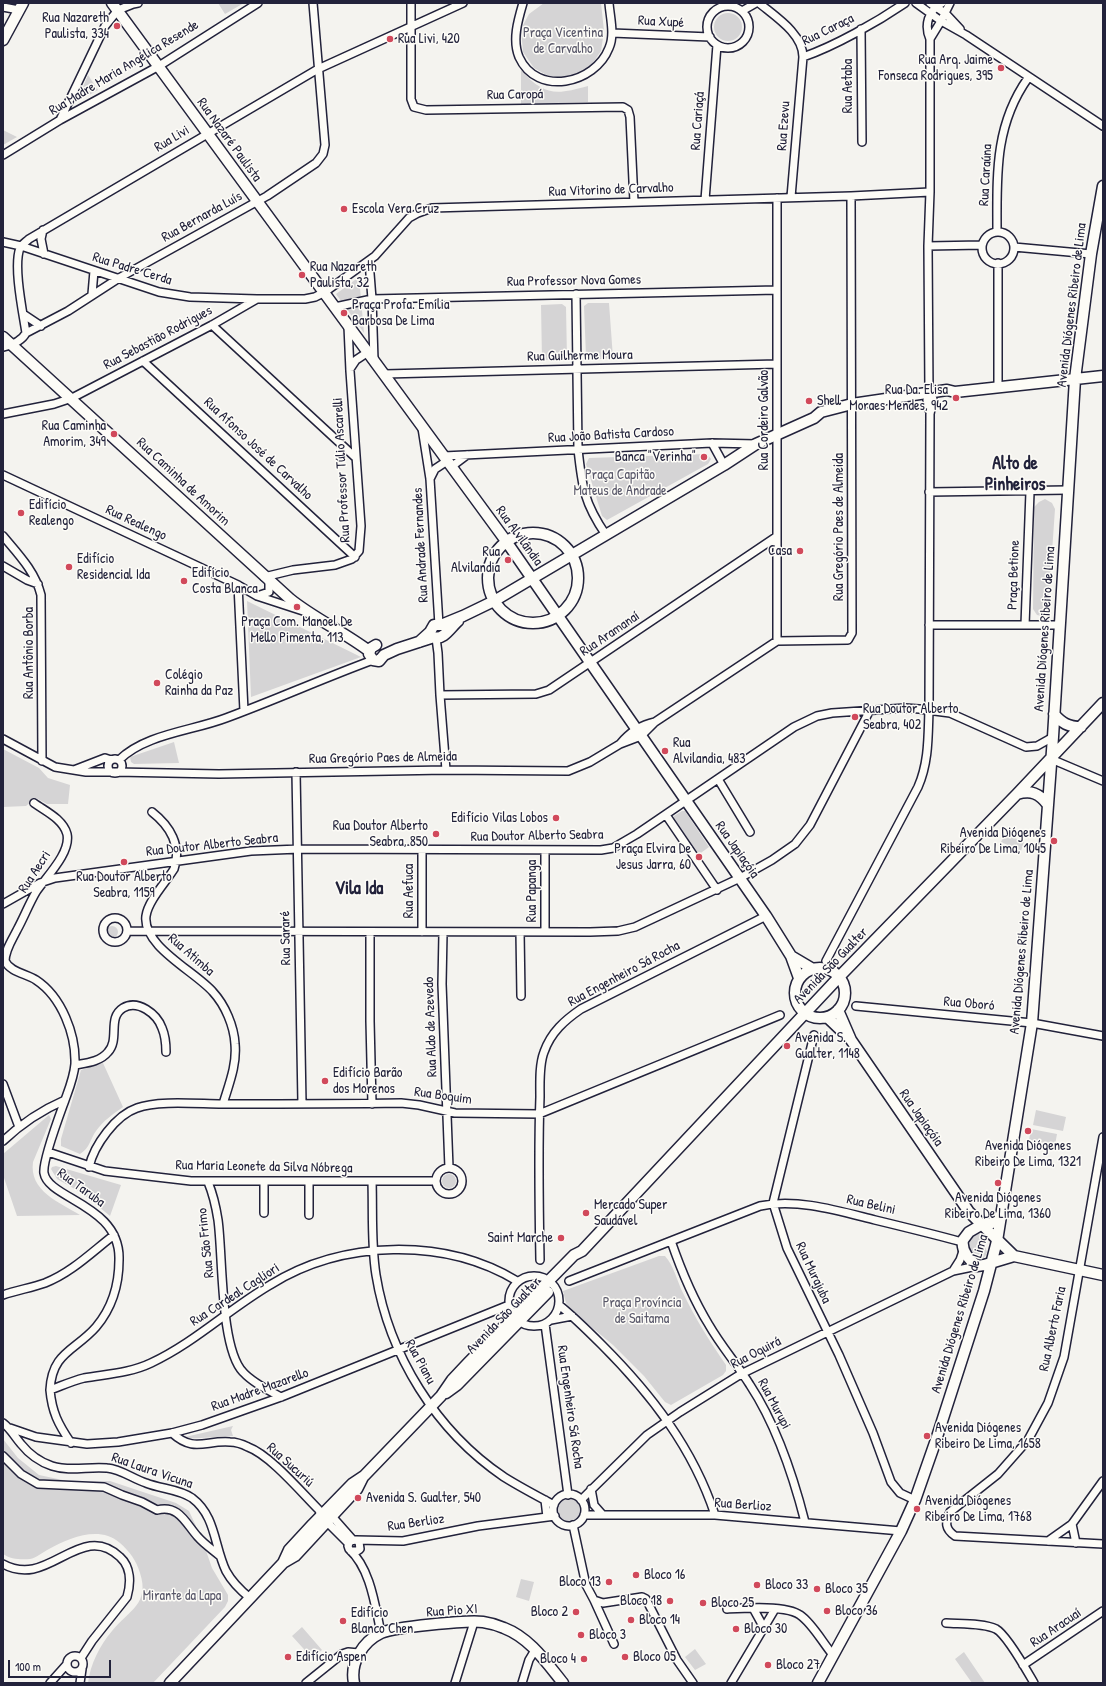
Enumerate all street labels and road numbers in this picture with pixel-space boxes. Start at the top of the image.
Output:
street label: Rua Caraça [799,10,857,50]
street label: Rua Xupé [637,12,685,32]
street label: Rua Madre Maria Angélica Resende [46,17,202,119]
street label: Rua Aetaba [840,59,856,113]
street label: Rua Caropá [487,86,543,104]
street label: Rua Cariaçá [688,91,708,151]
street label: Rua Nazaré Paulista [193,95,265,185]
street label: Rua Ezevu [774,101,794,151]
street label: Rua Livi [151,122,193,156]
street label: Rua Caraúna [976,144,996,206]
street label: Rua Vitorino de Carvalho [548,179,674,201]
street label: Rua Bernarda Luís [159,188,245,246]
street label: Avenida Diógenes Ribeiro de Lima [1054,222,1090,388]
street label: Rua Padre Cerda [90,249,174,289]
street label: Rua Professor Nova Gomes [507,271,641,291]
street label: Rua Sebastião Rodrigues [101,302,215,374]
street label: Rua Guilherme Moura [527,347,633,365]
street label: Rua Cordeiro Galvão [756,370,772,470]
street label: Rua Afonso José de Carvalho [200,394,316,504]
street label: Rua Professor Túlio Ascarelli [330,397,354,543]
street label: Rua João Batista Cardoso [548,423,674,447]
street label: Rua Caminha de Amorim [133,434,233,530]
street label: Rua Gregório Paes de Almeida [831,453,847,601]
street label: Rua Andrade Fernandes [410,487,432,603]
street label: Rua Realengo [103,502,169,544]
street label: Rua Alvilândia [492,503,546,569]
street label: Praça Betione [1004,540,1024,610]
street label: Avenida Diógenes Ribeiro de Lima [1031,546,1059,712]
street label: Rua Antônio Borba [21,607,37,699]
street label: Rua Aramanaí [577,608,643,660]
street label: Rua Gregório Paes de Almeida [309,748,457,768]
street label: Rua Japiaçóia [711,818,763,882]
street label: Rua Doutor Alberto Seabra [471,826,603,846]
street label: Rua Doutor Alberto Seabra [145,830,279,860]
street label: Rua Aecri [15,848,55,896]
street label: Rua Papanga [524,860,540,922]
street label: Rua Aefuca [401,864,417,918]
street label: Avenida Diógenes Ribeiro de Lima [1006,869,1038,1035]
street label: Rua Sararé [277,911,295,965]
street label: Avenida São Gualter [790,924,872,1008]
street label: Rua Atimba [164,930,218,980]
street label: Rua Engenheiro Sá Rocha [565,937,683,1011]
street label: Rua Aldo de Azevedo [421,977,441,1077]
street label: Rua Oboró [943,993,995,1015]
street label: Rua Boquim [413,1084,473,1108]
street label: Rua Japiaçóia [895,1086,947,1150]
street label: Rua Maria Leonete da Silva Nóbrega [175,1157,353,1177]
street label: Rua Taruba [54,1165,108,1211]
street label: Rua Belini [845,1191,897,1219]
street label: Rua São Frimo [194,1207,218,1279]
street label: Avenida Diógenes Ribeiro de Lima [928,1233,992,1395]
street label: Rua Murajuba [792,1240,834,1306]
street label: Rua Cardeal Cagliori [187,1260,283,1330]
street label: Avenida São Gualter [463,1274,545,1358]
street label: Rua Alberto Faria [1036,1285,1070,1373]
street label: Rua Oquirá [728,1333,784,1373]
street label: Rua Pianu [401,1337,439,1387]
street label: Rua Engenheiro Sá Rocha [553,1344,587,1470]
street label: Rua Madre Mazarello [209,1365,311,1415]
street label: Rua Murupi [754,1376,794,1432]
street label: Rua Sucuriú [263,1439,317,1491]
street label: Rua Laura Vicuna [109,1449,195,1493]
street label: Rua Berlioz [714,1495,772,1515]
street label: Rua Berlioz [387,1511,445,1535]
street label: Rua Pio XI [426,1601,478,1621]
street label: Rua Aracuaí [1027,1605,1085,1651]

